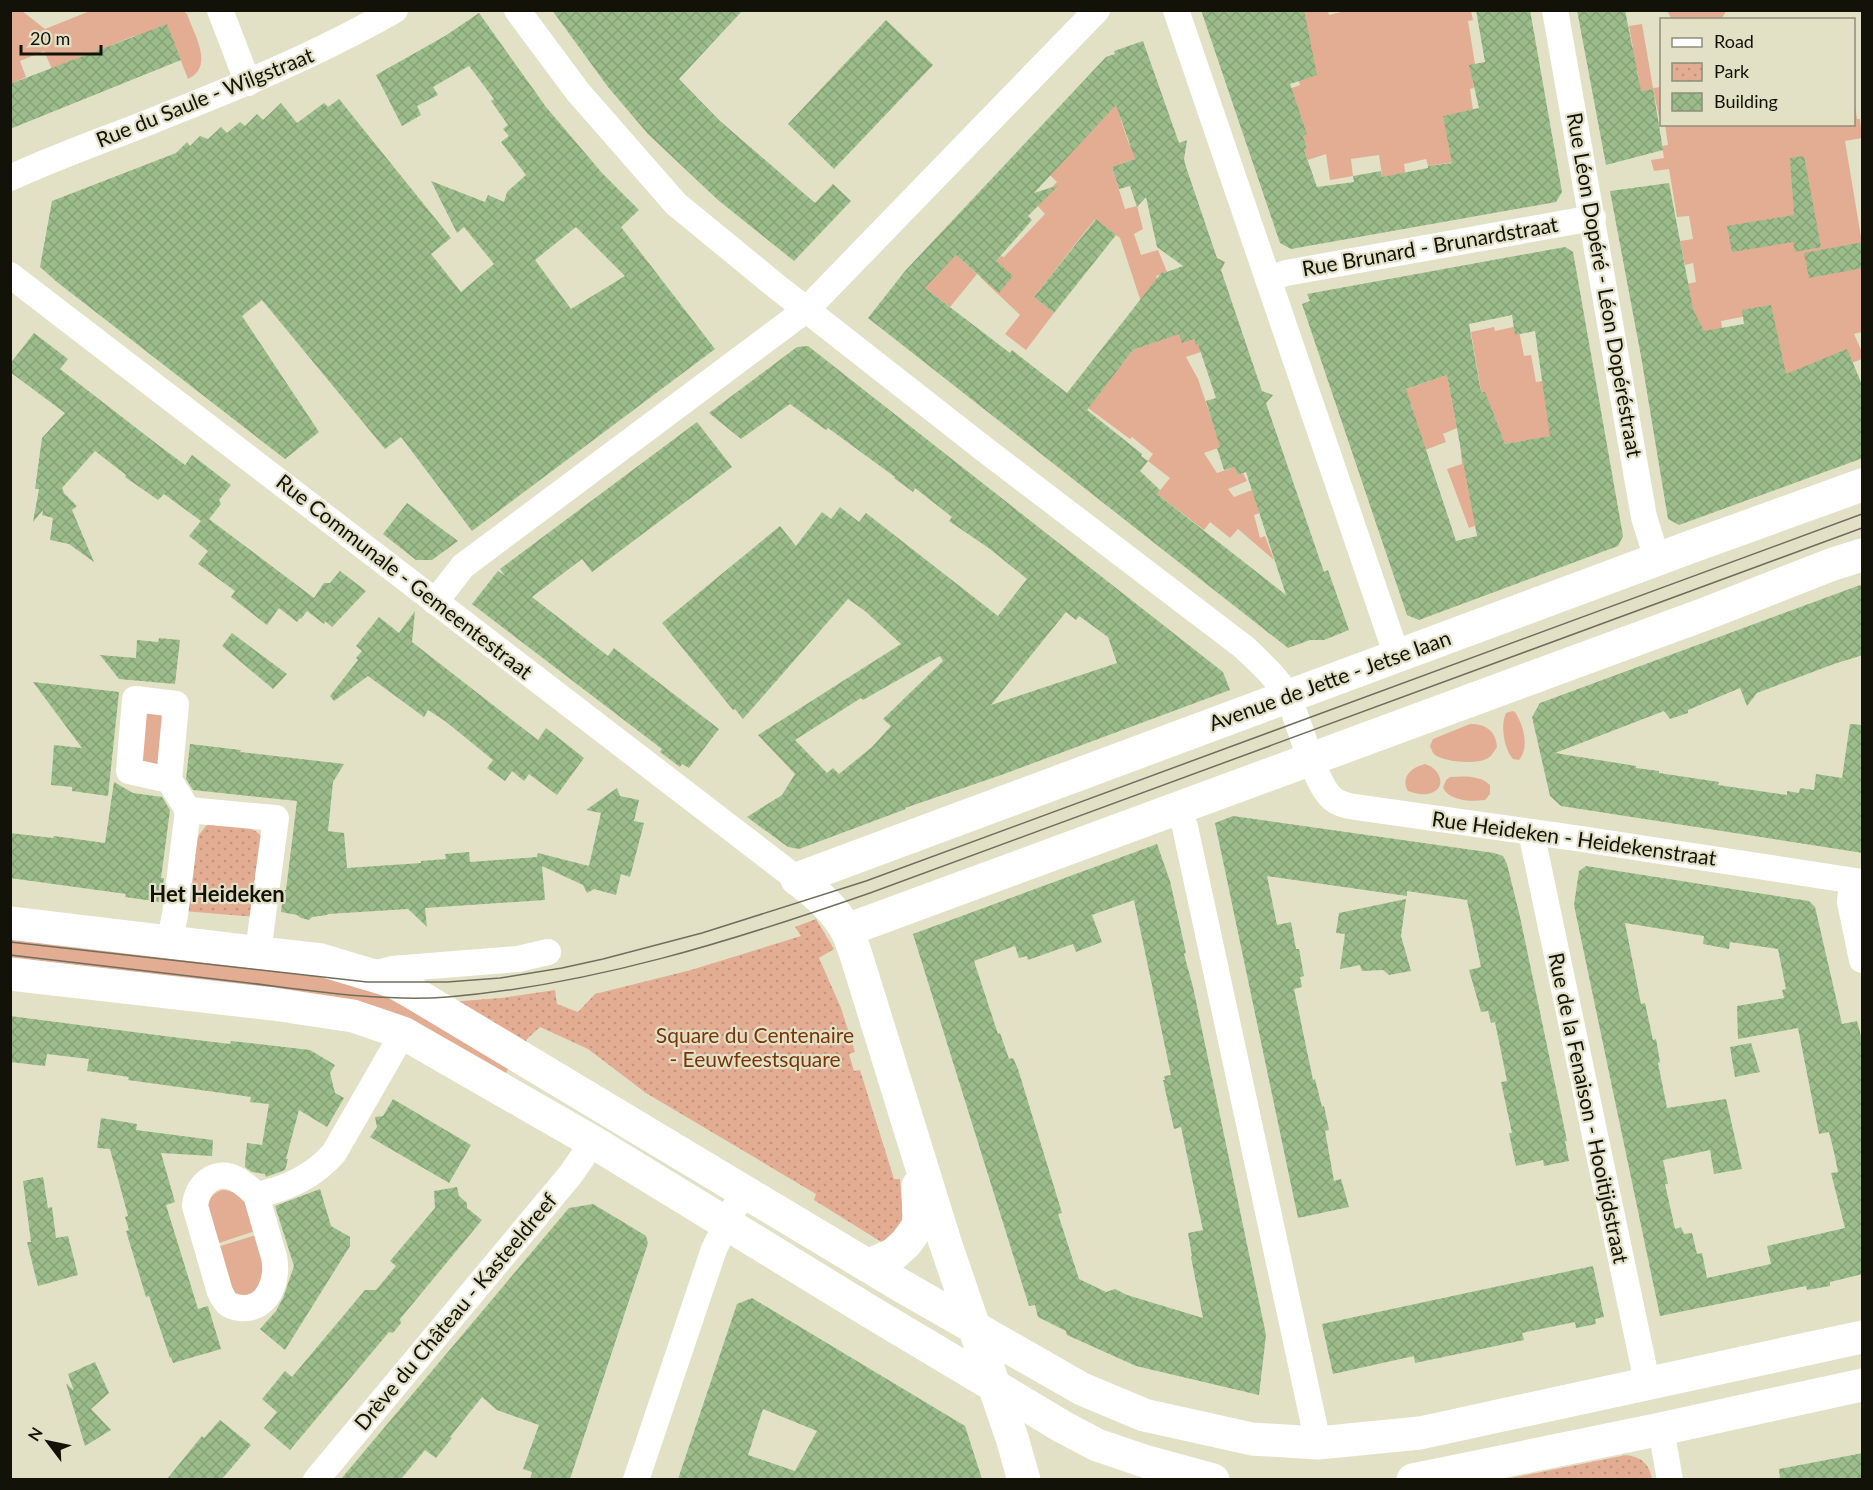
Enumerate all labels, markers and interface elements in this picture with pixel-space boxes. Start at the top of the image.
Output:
scale bar [21,18,100,56]
legend [1660,18,1855,126]
text: 20 m [30,27,70,49]
text: Road [1714,30,1754,52]
street label: Rue du Saule - Wilgstraat [92,41,317,152]
text: Park [1714,60,1750,82]
text: Building [1714,90,1778,112]
street label: Rue Léon Dopéré - Léon Dopéréstraat [1563,110,1648,460]
street label: Rue Brunard - Brunardstraat [1300,211,1560,280]
street label: Rue Communale - Gemeentestraat [272,468,538,684]
street label: Avenue de Jette - Jetse laan [1205,624,1454,735]
street label: Rue Heideken - Heidekenstraat [1430,805,1718,870]
district label: Het Heideken [149,880,285,907]
street label: Rue de la Fenaison - Hooitijdstraat [1544,950,1635,1266]
park label: Square du Centenaire - Eeuwfeestsquare [656,1022,854,1071]
street label: Drève du Château - Kasteeldreef [348,1187,562,1435]
north arrow [18,1412,78,1472]
text: N [24,1424,46,1444]

